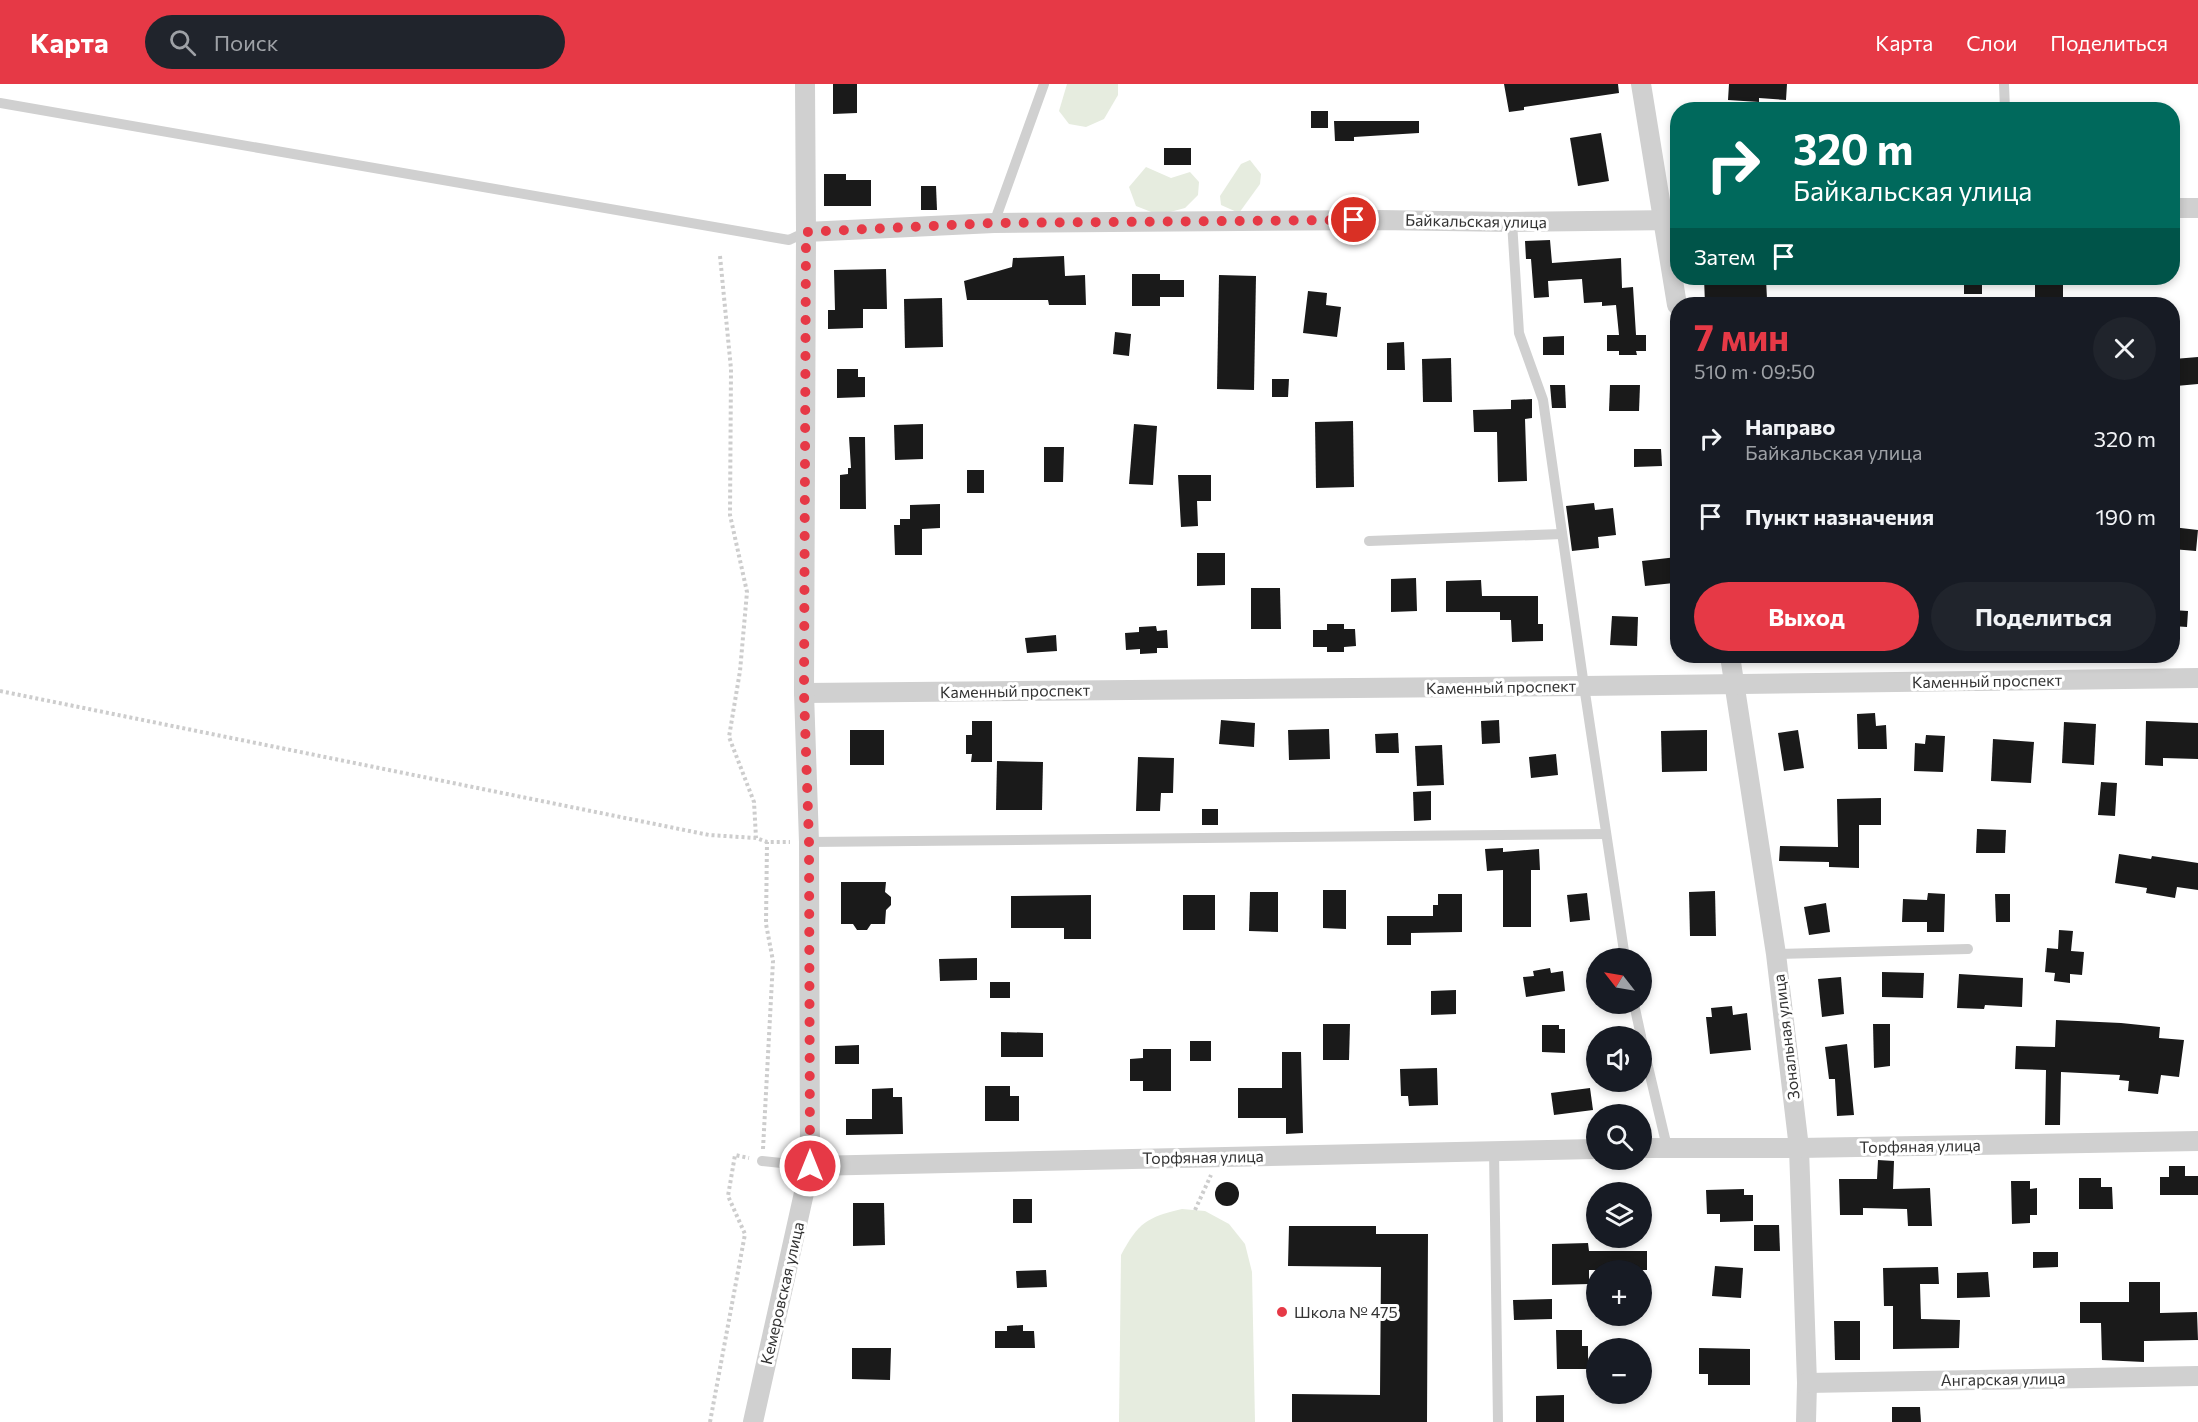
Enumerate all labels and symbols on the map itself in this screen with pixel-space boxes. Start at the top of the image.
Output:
pin [1328,194,1379,245]
street label: Байкальская улица [1405,210,1547,231]
street label: Каменный проспект [1912,670,2063,691]
street label: Каменный проспект [1426,676,1577,697]
street label: Каменный проспект [940,680,1091,701]
north arrow [1586,948,1652,1014]
street label: Зональная улица [1768,973,1803,1101]
position arrow [778,1134,842,1198]
street label: Торфяная улица [1859,1135,1981,1156]
street label: Торфяная улица [1142,1146,1264,1167]
street label: Кемеровская улица [756,1220,807,1366]
place label: Школа № 475 [1294,1302,1398,1321]
marker: Школа № 475 [1275,1305,1289,1319]
street label: Ангарская улица [1940,1368,2066,1389]

